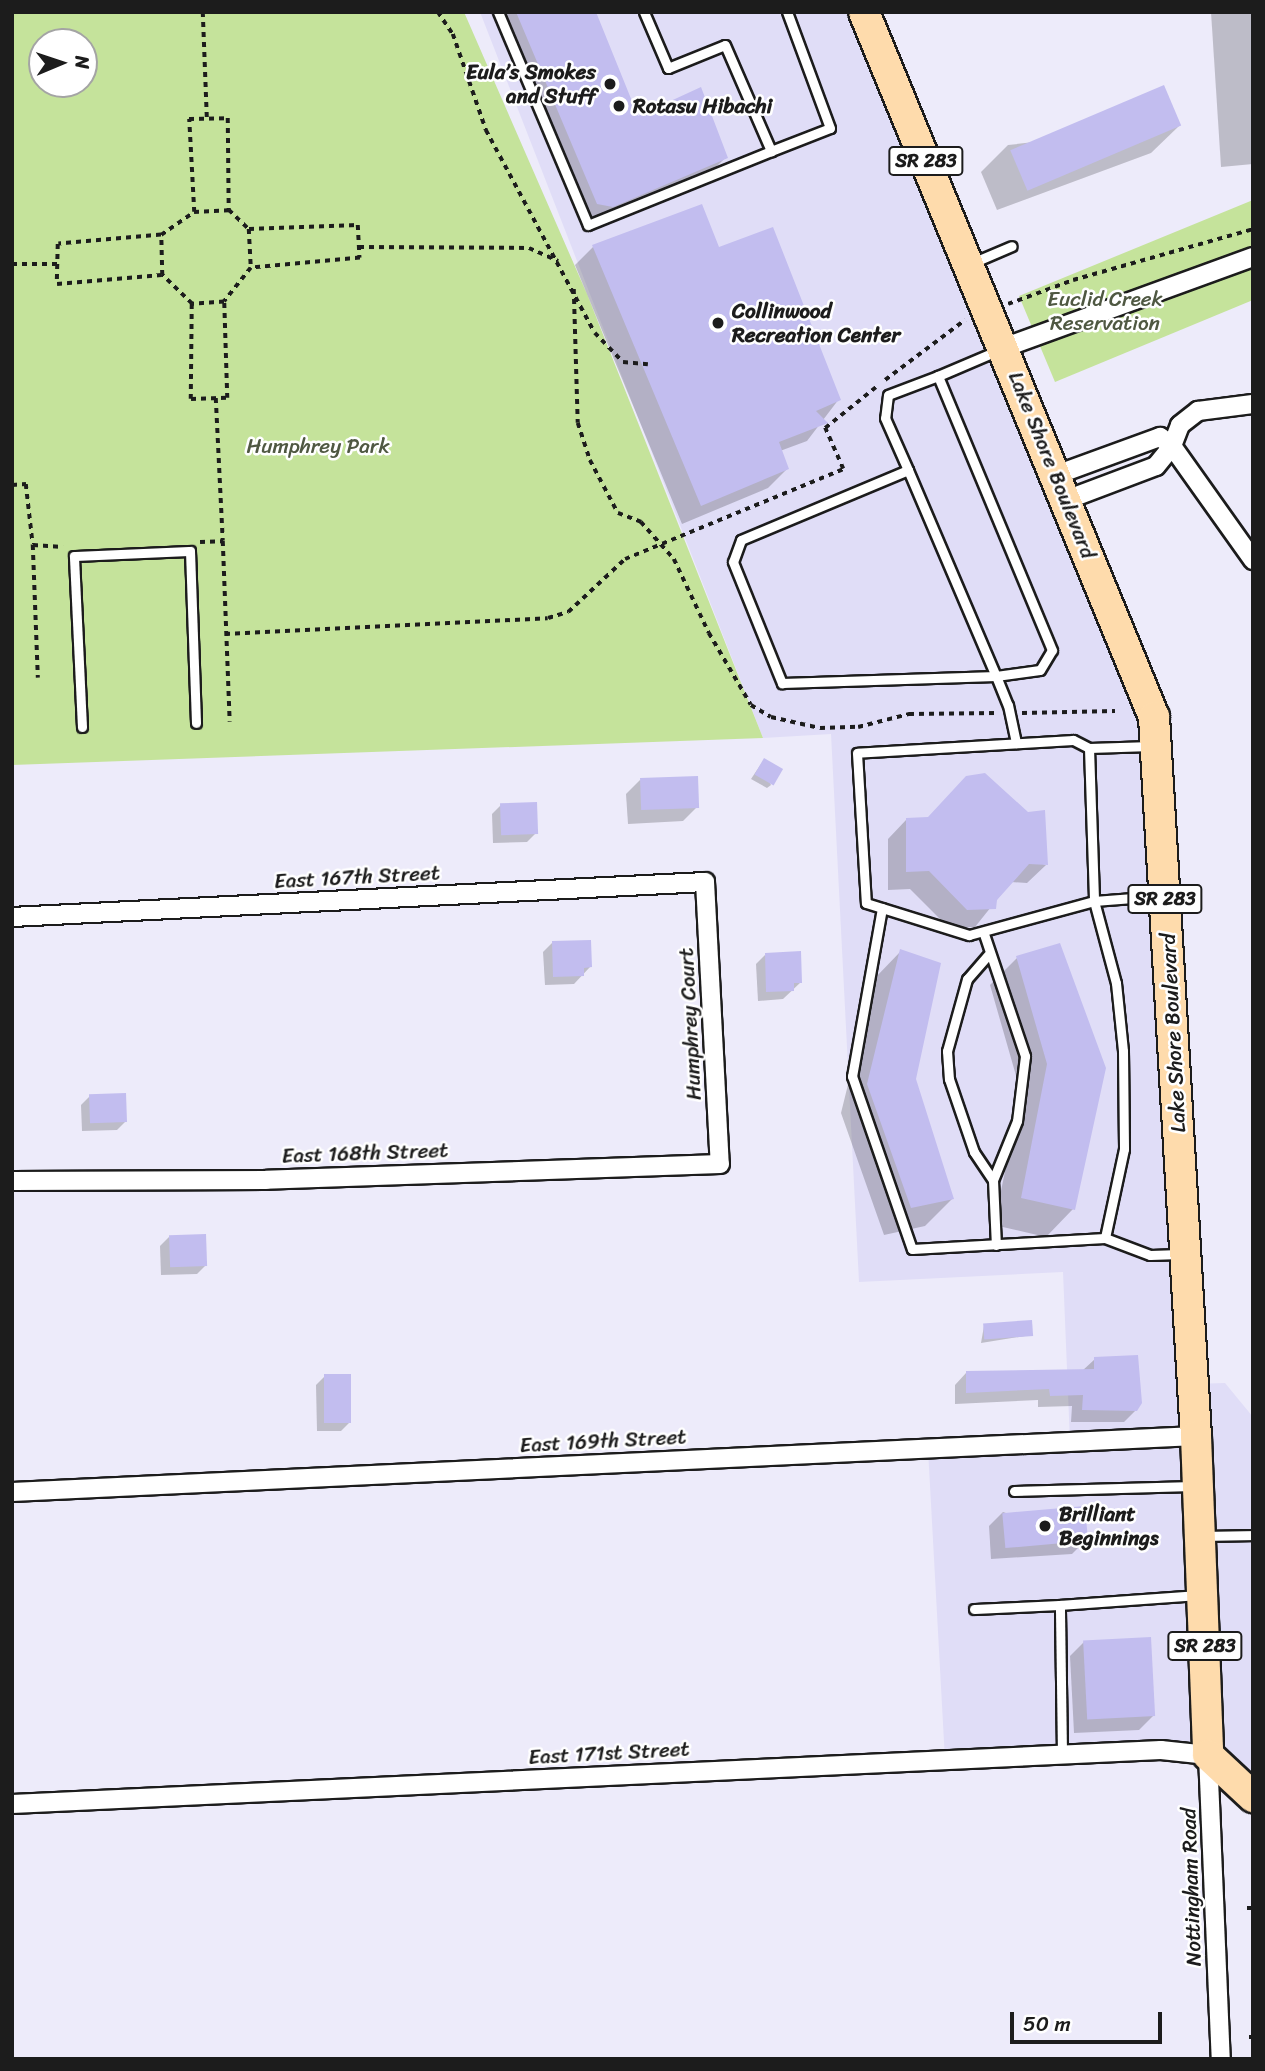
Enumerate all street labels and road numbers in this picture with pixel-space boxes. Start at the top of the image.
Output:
road number: SR 283 [888,146,964,176]
street label: Lake Shore Boulevard [1003,368,1101,562]
street label: East 167th Street [273,860,441,894]
road number: SR 283 [1126,884,1204,914]
street label: Lake Shore Boulevard [1155,933,1191,1133]
street label: Humphrey Court [673,947,707,1101]
street label: East 168th Street [281,1137,449,1169]
street label: East 169th Street [519,1424,687,1458]
road number: SR 283 [1166,1630,1244,1662]
street label: East 171st Street [528,1736,690,1770]
street label: Nottingham Road [1176,1807,1206,1967]

